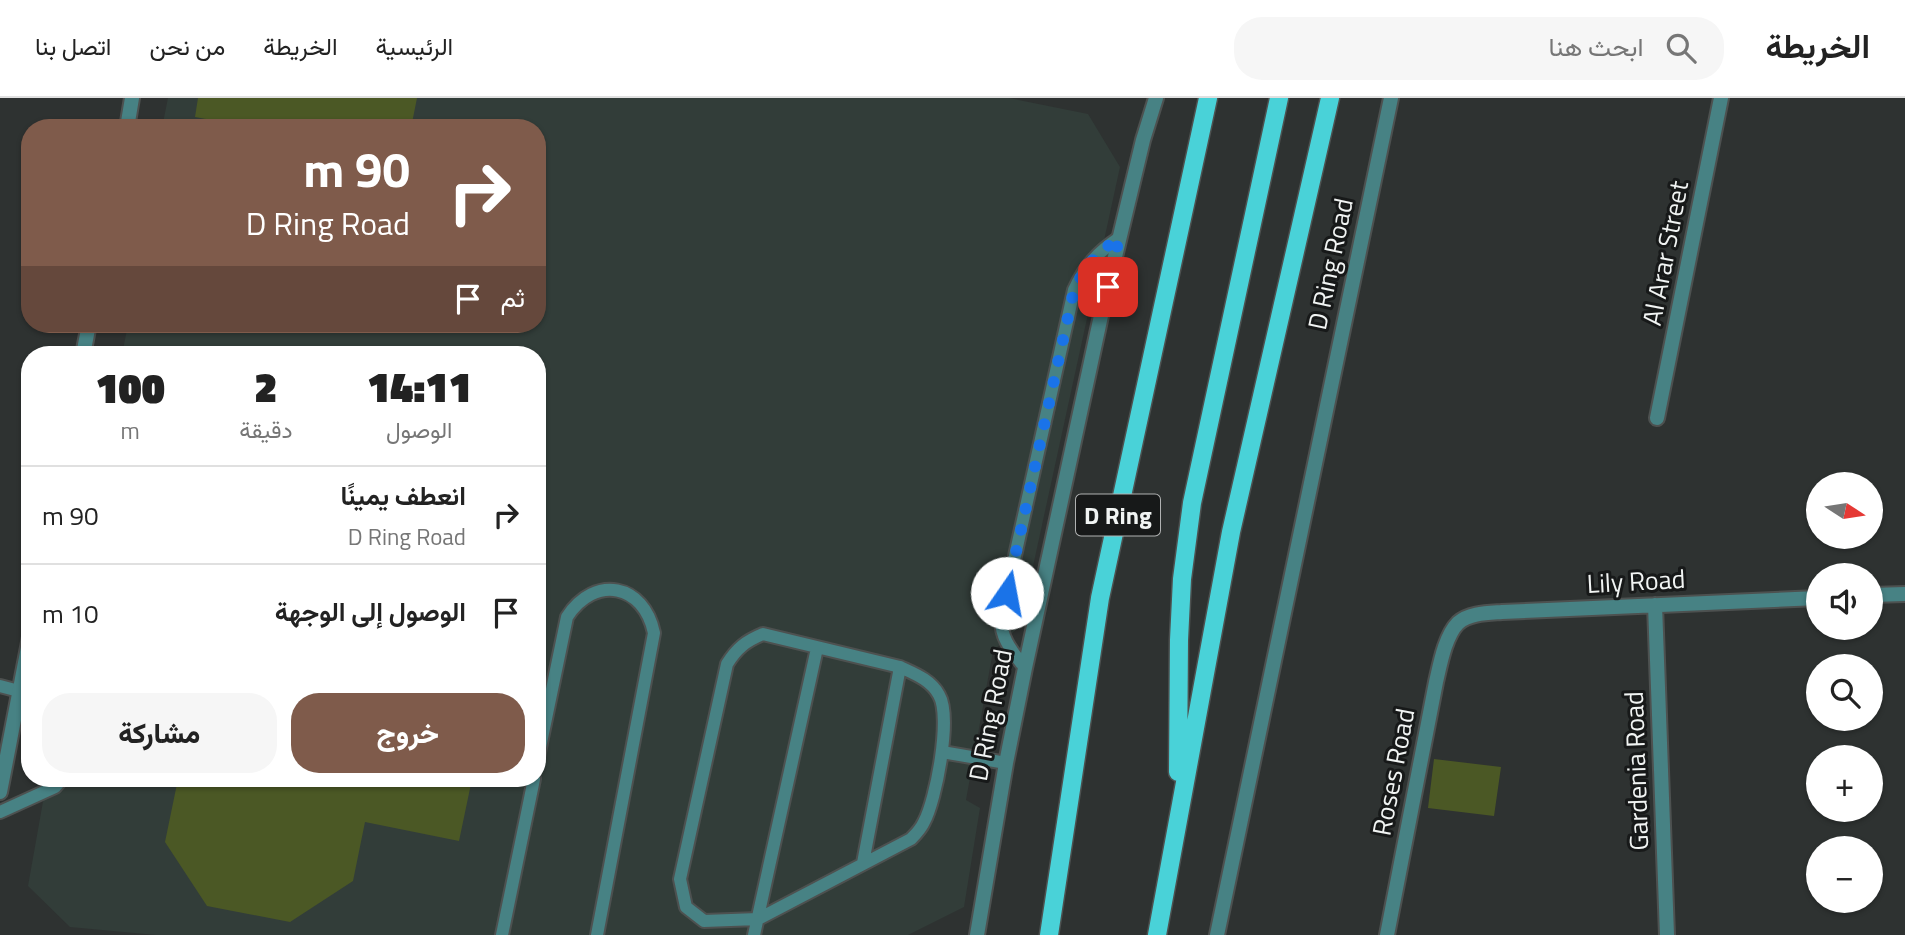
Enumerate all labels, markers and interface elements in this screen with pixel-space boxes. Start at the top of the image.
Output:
search box [1234,17,1724,80]
text: الخريطة [1766,21,1870,71]
text: ابحث هنا [1549,27,1644,66]
text: اتصل بنا [35,28,111,64]
text: من نحن [149,28,225,64]
text: الخريطة [263,28,338,64]
text: الرئيسية [376,28,453,64]
icon: search [1662,29,1700,67]
text: 90 m [303,131,410,206]
icon: right [434,147,525,238]
street label: Al Arar Street [1632,177,1698,329]
street label: D Ring Road [1297,195,1363,333]
text: D Ring Road [246,199,410,247]
pin [1078,257,1138,317]
icon: arrive [1089,268,1127,306]
text: ثم [501,278,525,317]
icon: arrive [449,280,487,318]
text: 2 [254,354,277,418]
text: 14:11 [367,354,472,418]
text: 100 [96,355,165,419]
text: دقيقة [239,412,293,447]
text: الوصول [386,412,452,447]
text: m [121,413,140,448]
north arrow [1806,472,1883,550]
map controls [1806,472,1883,913]
text: انعطف يمينًا [340,476,466,515]
road number: D Ring [1076,494,1160,536]
text: 90 m [42,496,99,535]
icon: right [487,496,525,534]
text: D Ring Road [348,519,466,554]
position arrow [970,556,1044,630]
street label: Lily Road [1586,559,1686,603]
button: sound [1806,563,1883,640]
text: الوصول إلى الوجهة [275,592,466,631]
text: 10 m [42,594,99,633]
icon: arrive [487,594,525,632]
street label: D Ring Road [958,646,1022,784]
button: search [1806,654,1883,731]
street label: Gardenia Road [1614,691,1658,851]
button: مشاركة [42,693,277,773]
button: خروج [291,693,525,773]
street label: Roses Road [1362,705,1424,839]
button: + [1806,745,1883,822]
button: − [1806,836,1883,913]

